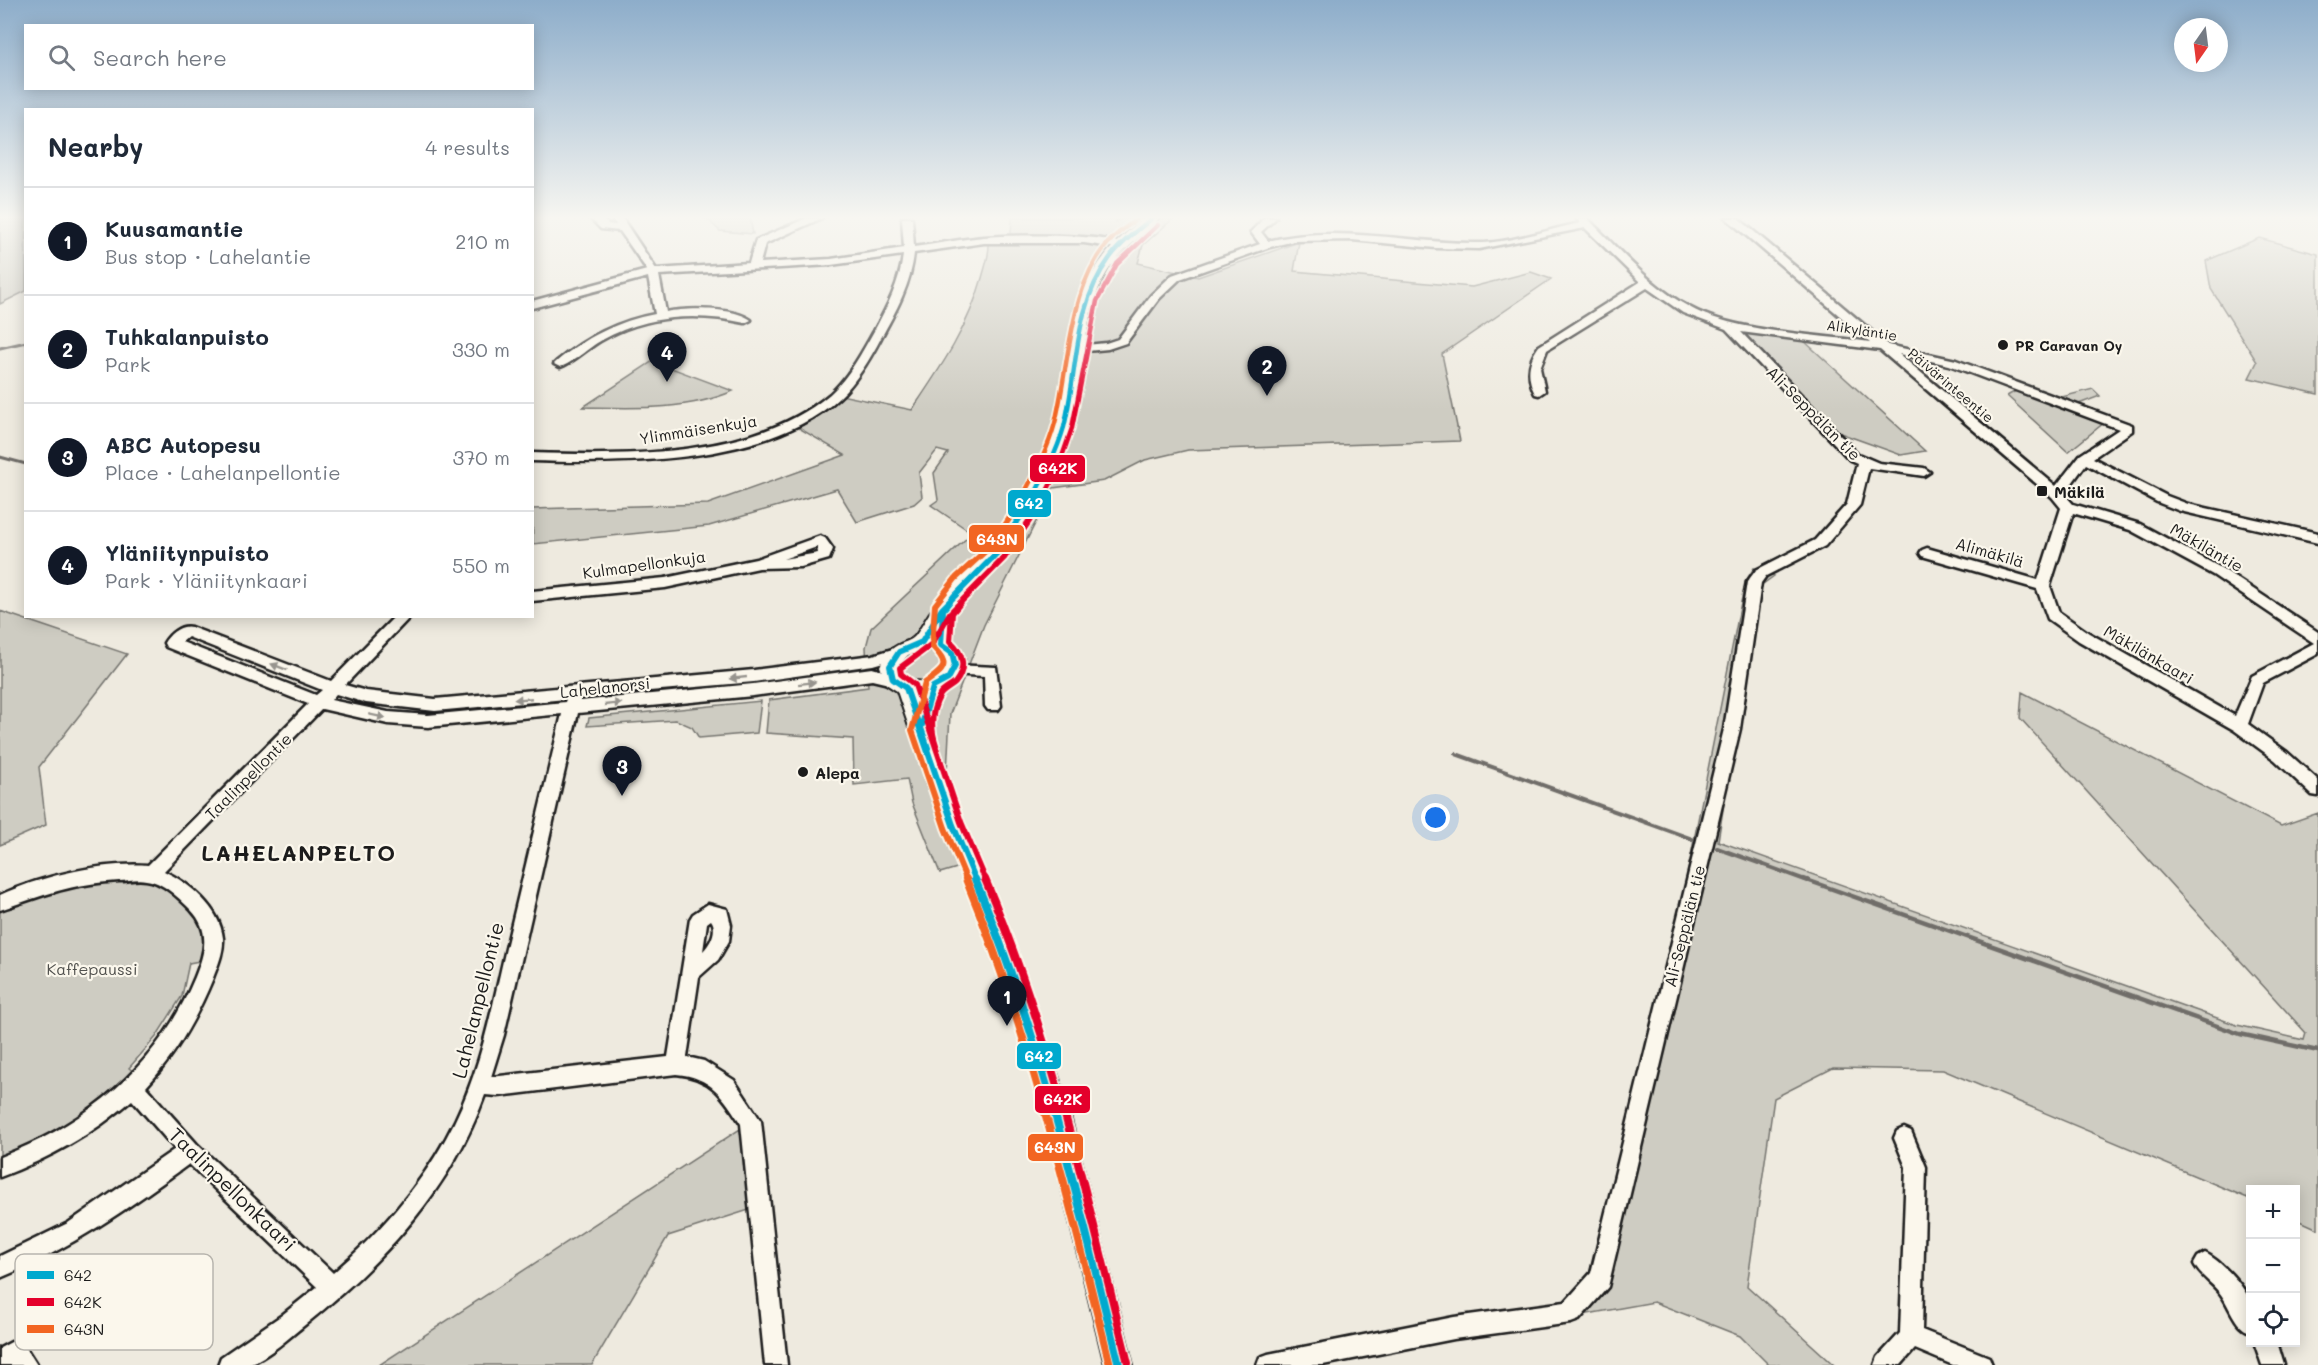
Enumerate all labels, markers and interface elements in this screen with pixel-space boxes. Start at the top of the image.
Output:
north arrow [2174,18,2228,72]
search box [24,24,534,90]
icon: search [45,41,78,74]
text: Search here [93,43,227,72]
text: Nearby [48,130,143,164]
text: 4 results [425,134,510,160]
text: Kuusamantie [105,214,243,243]
text: 1 [63,228,72,254]
text: 210 m [455,228,510,254]
text: Bus stop · Lahelantie [105,243,311,269]
street label: Alikyläntie [1825,315,1899,345]
text: Tuhkalanpuisto [105,322,269,351]
pin: 4 [648,332,686,382]
text: 2 [62,336,73,362]
text: 330 m [452,336,510,362]
place label: PR Caravan Oy [2015,336,2123,355]
marker: PR Caravan Oy [1996,338,2010,352]
street label: Päivärinteentie [1904,343,1998,427]
pin: 2 [1248,346,1286,396]
text: Park [105,351,150,377]
street label: Ali-Seppälän tie [1762,361,1866,465]
street label: Ylimmäisenkuja [638,409,758,449]
text: ABC Autopesu [105,430,261,459]
text: 3 [62,444,74,470]
text: 370 m [452,444,510,470]
line badge: 642K [1029,454,1086,483]
text: 642K [1038,457,1078,478]
text: Place · Lahelanpellontie [105,459,341,485]
place label: Mäkilä [2054,481,2105,502]
marker: Mäkilä [2035,484,2049,498]
line badge: 642 [1007,489,1052,518]
text: 642 [1015,492,1043,513]
street label: Mäkiläntie [2167,518,2247,576]
line badge: 643N [968,524,1025,553]
text: 643N [976,528,1018,549]
street label: Alimäkilä [1953,532,2027,572]
text: Yläniitynpuisto [105,538,269,567]
street label: Kulmapellonkuja [581,545,707,583]
text: 4 [61,552,74,578]
text: 550 m [452,552,510,578]
text: Park · Yläniitynkaari [105,567,308,593]
street label: Mäkilänkaari [2100,620,2198,688]
one-way arrow [270,661,288,671]
street label: Lahelanorsi [559,672,651,702]
one-way arrow [729,673,748,683]
one-way arrow [797,678,816,688]
one-way arrow [514,694,533,703]
one-way arrow [603,699,622,709]
one-way arrow [368,711,386,721]
street label: Taalinpellontie [200,728,296,824]
pin: 3 [602,746,642,796]
place label: Alepa [815,762,860,783]
marker: Alepa [796,765,810,779]
your location [1421,803,1450,832]
district label: LAHELANPELTO [201,838,397,867]
street label: Ali-Seppälän tie [1659,863,1709,989]
street label: Lahelanpellontie [445,919,509,1081]
park label: Kaffepaussi [46,958,138,979]
pin: 1 [988,976,1026,1026]
line badge: 642 [1016,1042,1062,1070]
text: 642 [1025,1045,1053,1066]
line badge: 642K [1034,1085,1091,1114]
text: 642K [1043,1088,1083,1109]
street label: Taalinpellonkaari [164,1121,302,1257]
line badge: 643N [1027,1133,1084,1162]
text: 643N [1034,1136,1076,1157]
map controls [2246,1185,2300,1347]
button: + [2246,1185,2300,1239]
button: − [2246,1239,2300,1293]
legend [15,1254,213,1350]
text: 642 [64,1264,92,1285]
text: 642K [64,1291,102,1312]
button: locate [2246,1293,2300,1347]
text: 643N [64,1318,104,1339]

